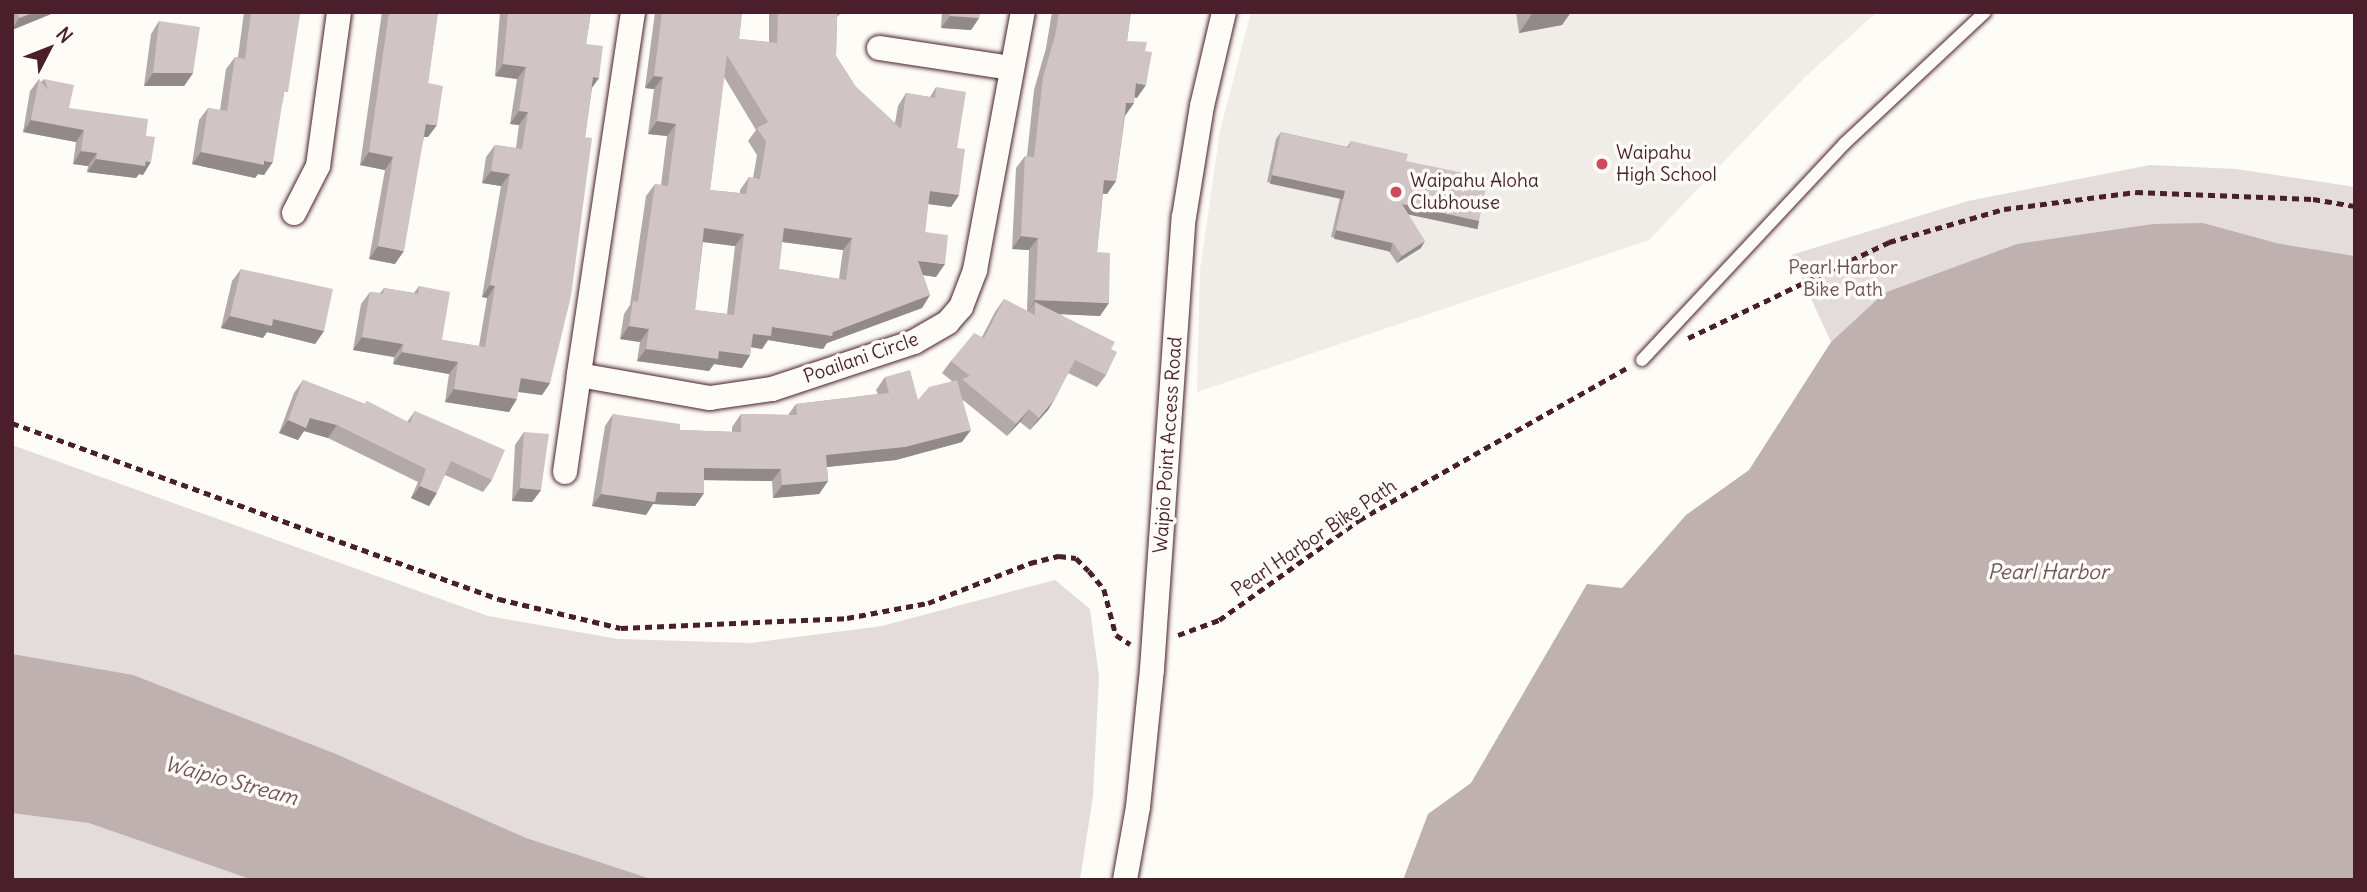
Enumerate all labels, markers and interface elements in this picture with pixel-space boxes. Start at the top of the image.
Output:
north arrow [14,14,84,84]
text: N [51,22,78,48]
place label: Waipahu High School [1616,142,1717,186]
marker: Waipahu High School [1594,156,1610,172]
place label: Waipahu Aloha Clubhouse [1410,170,1539,214]
marker: Waipahu Aloha Clubhouse [1388,184,1404,200]
park label: Pearl Harbor Bike Path [1788,257,1898,301]
street label: Poailani Circle [800,328,922,388]
street label: Waipio Point Access Road [1149,336,1187,554]
street label: Pearl Harbor Bike Path [1227,474,1401,602]
water label: Pearl Harbor [1987,559,2109,585]
water label: Waipio Stream [162,751,300,811]

